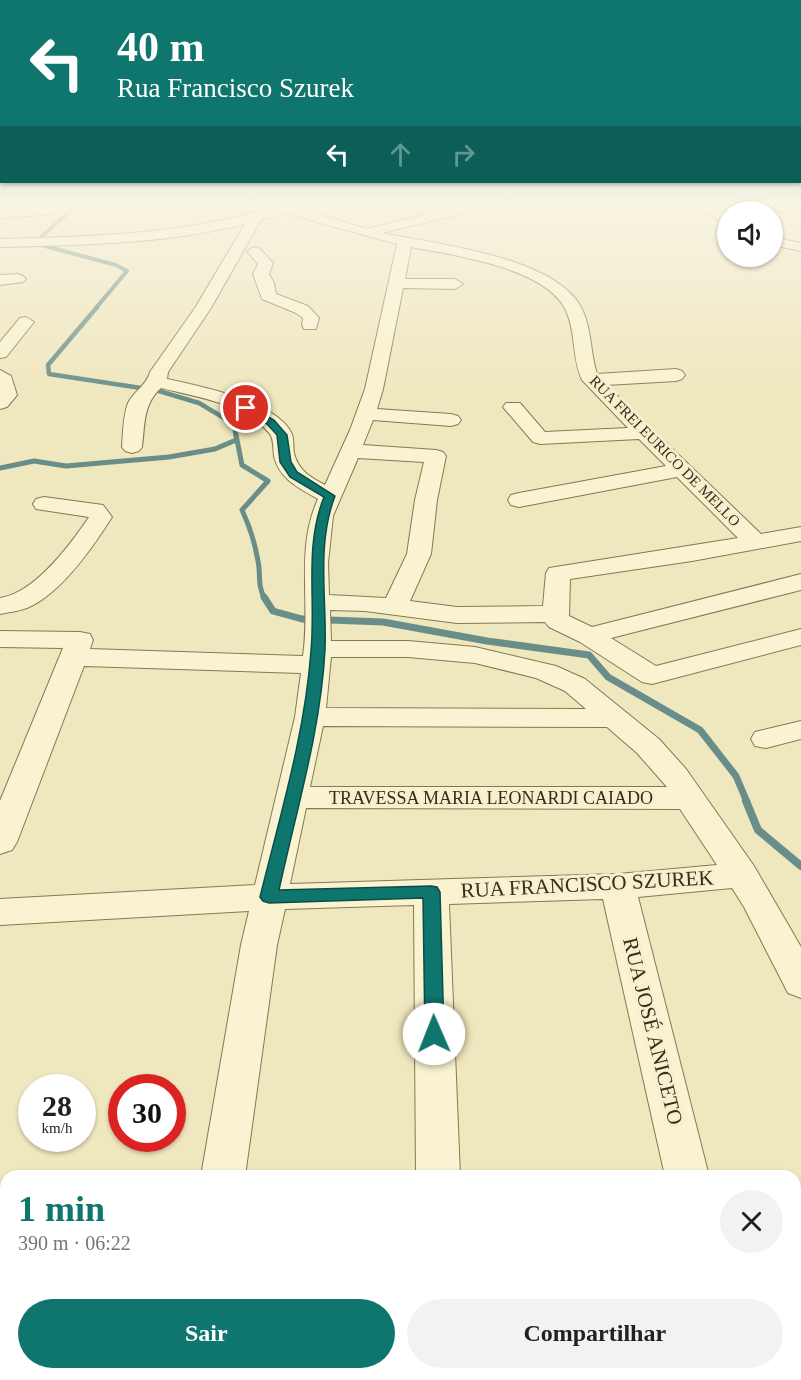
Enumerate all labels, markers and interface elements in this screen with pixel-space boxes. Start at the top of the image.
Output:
icon: left [18,24,96,102]
text: 40 m [117,24,205,70]
text: Rua Francisco Szurek [117,73,354,103]
icon: left [321,138,354,171]
icon: ahead [384,138,417,171]
icon: right [447,138,480,171]
map controls [717,201,783,267]
button: sound [717,201,783,267]
street label: RUA FREI EURICO DE MELLO [587,373,744,530]
pin [220,382,271,433]
icon: arrive [229,391,262,424]
street label: TRAVESSA MARIA LEONARDI CAIADO [329,788,653,808]
street label: RUA FRANCISCO SZUREK [460,865,714,903]
street label: RUA JOSÉ ANICETO [618,935,688,1127]
position arrow [402,1002,466,1066]
speed limit sign: 30 [108,1074,186,1152]
text: 28 [42,1089,72,1122]
text: km/h [42,1120,72,1136]
text: 1 min [18,1189,105,1229]
button: close [720,1190,783,1253]
text: 390 m · 06:22 [18,1232,131,1254]
button: Sair [18,1299,395,1368]
button: Compartilhar [407,1299,783,1368]

